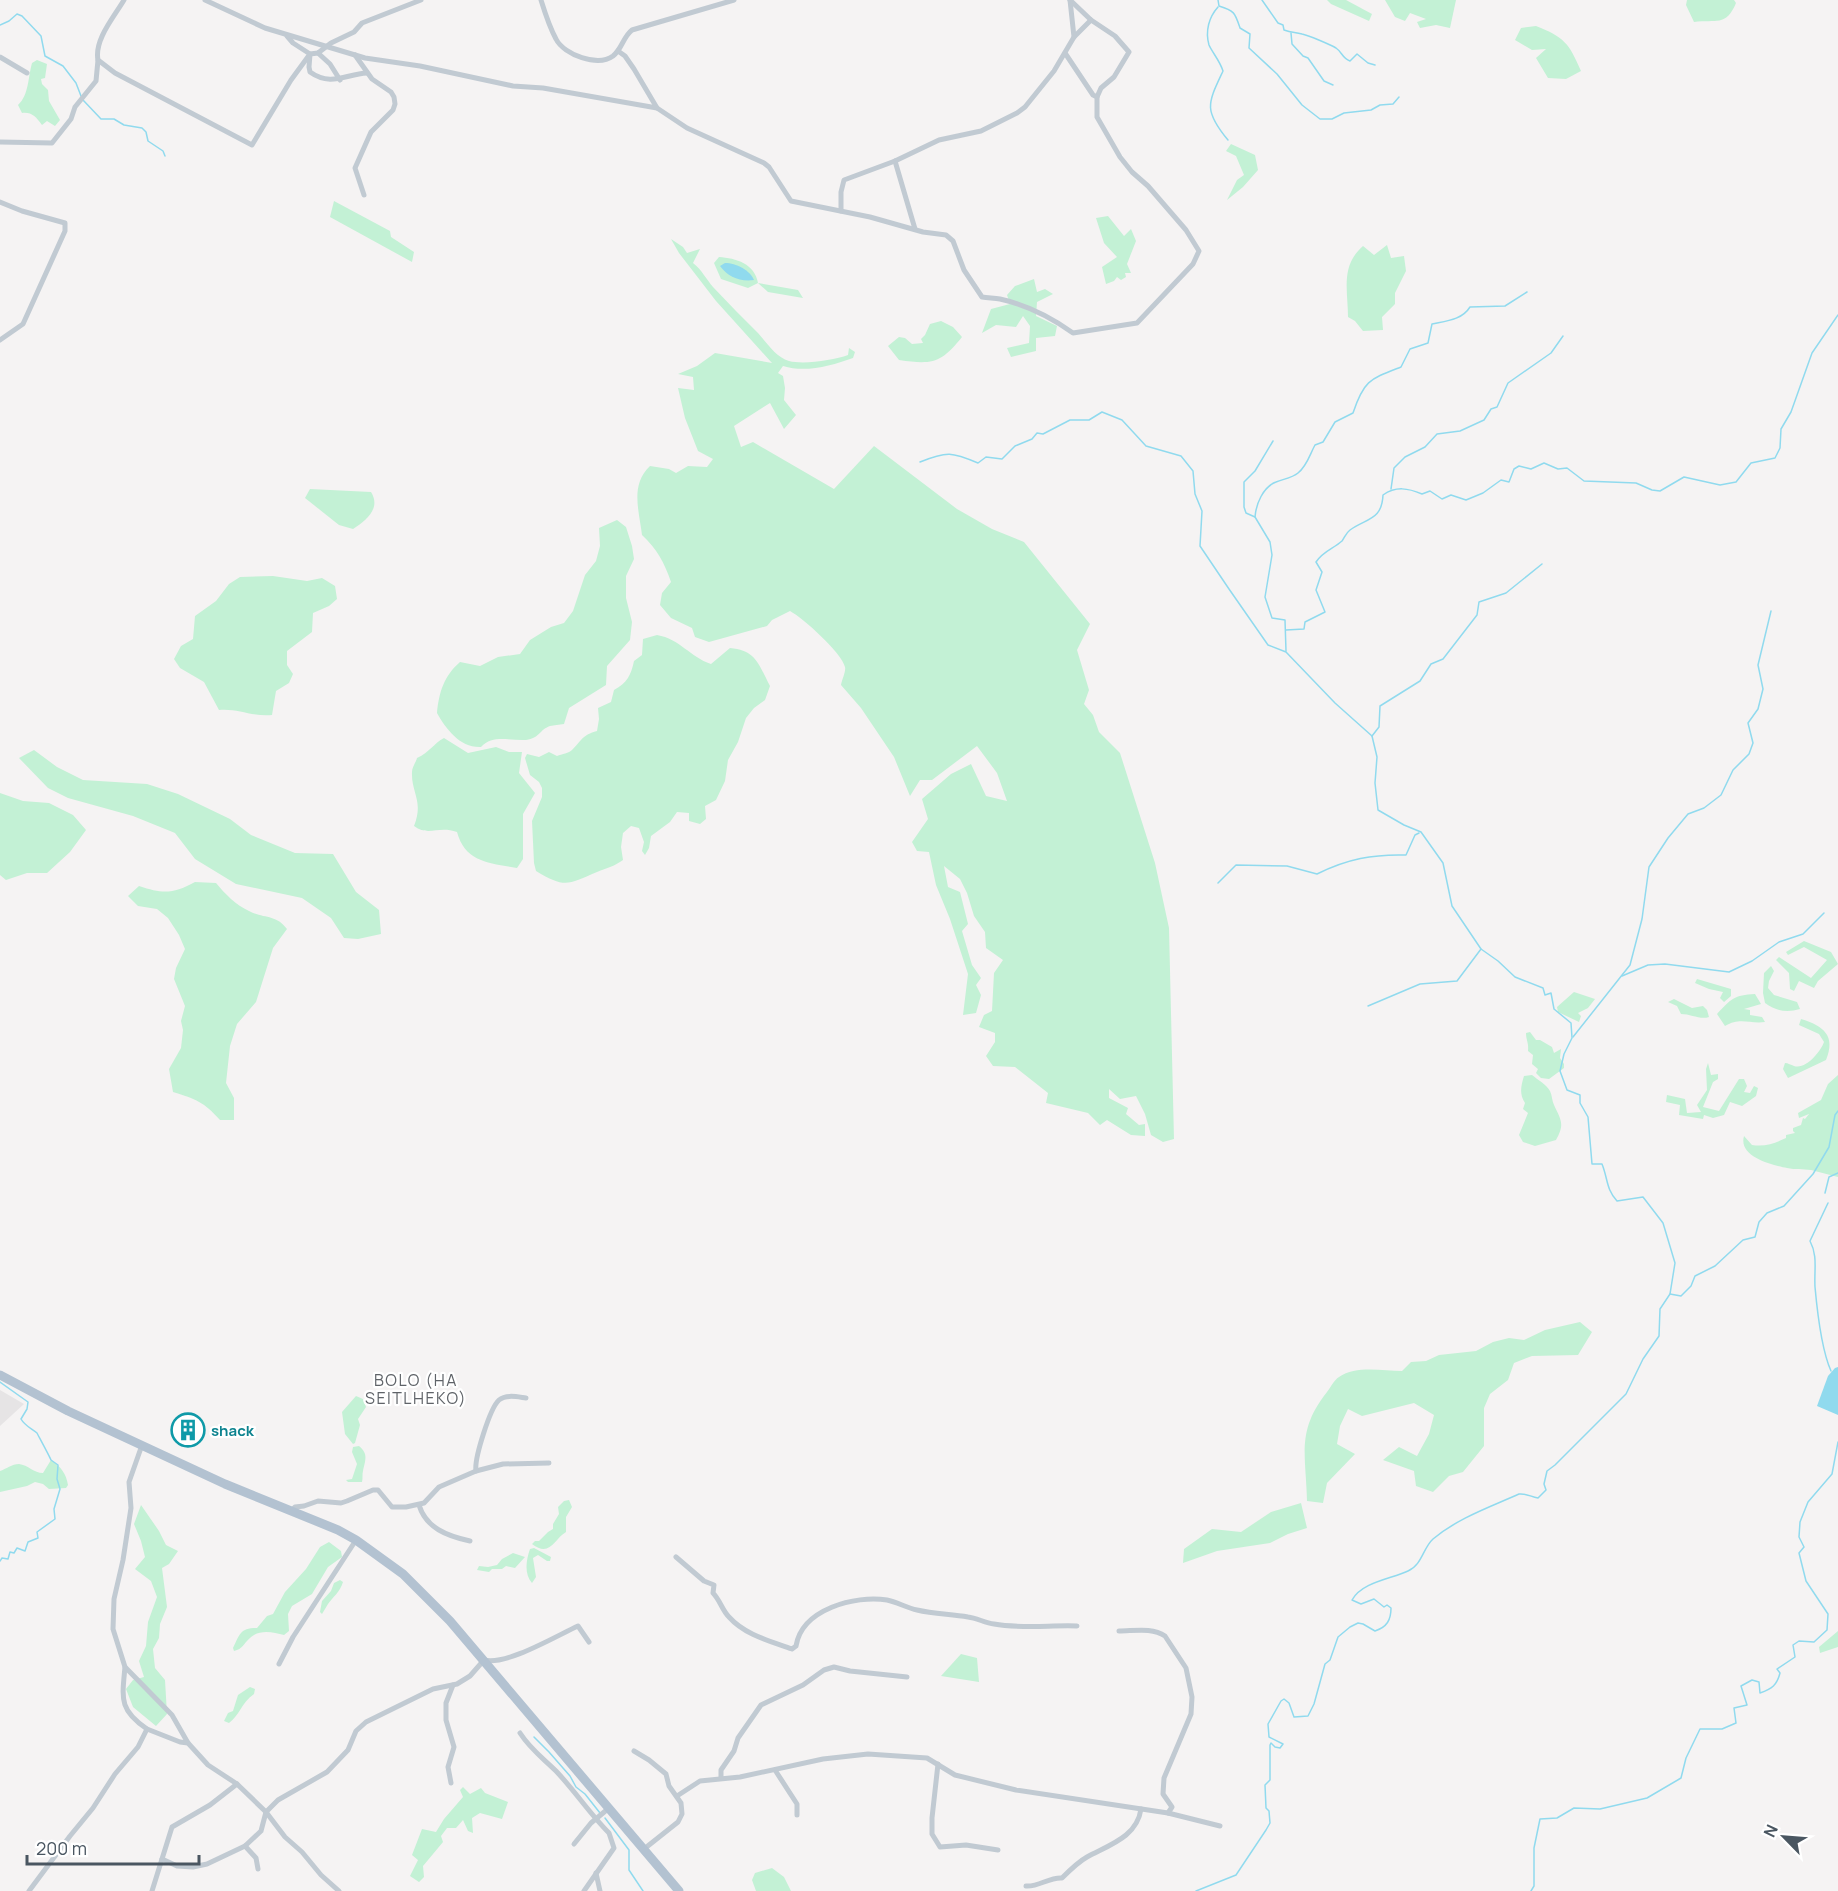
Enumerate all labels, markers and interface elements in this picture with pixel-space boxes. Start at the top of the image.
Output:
district label: BOLO (HA SEITLHEKO) [365,1369,467,1409]
building icon: shack [170,1412,206,1448]
place label: shack [211,1420,255,1441]
north arrow [1754,1807,1814,1867]
text: N [1758,1821,1783,1841]
scale bar [27,1828,200,1866]
text: 200 m [36,1836,87,1860]

